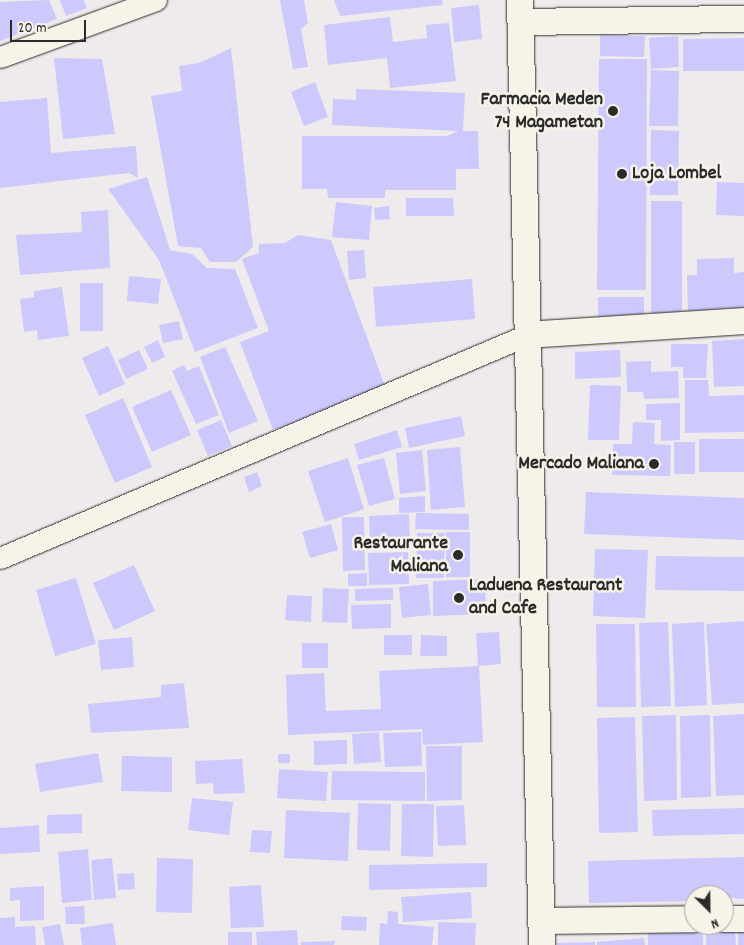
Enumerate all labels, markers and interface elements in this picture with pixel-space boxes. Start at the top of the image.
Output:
scale bar [12,10,89,42]
text: 20 m [18,18,46,40]
place label: Farmacia Meden 74 Magametan [481,88,603,135]
marker: Farmacia Meden 74 Magametan [607,105,619,117]
place label: Loja Lombel [632,162,721,186]
marker: Loja Lombel [616,168,628,180]
place label: Mercado Maliana [518,452,644,476]
marker: Mercado Maliana [648,458,660,470]
place label: Restaurante Maliana [353,532,448,579]
marker: Restaurante Maliana [452,549,464,561]
place label: Laduena Restaurant and Cafe [469,574,622,621]
marker: Laduena Restaurant and Cafe [453,592,465,604]
north arrow [684,885,734,935]
text: N [707,912,722,933]

